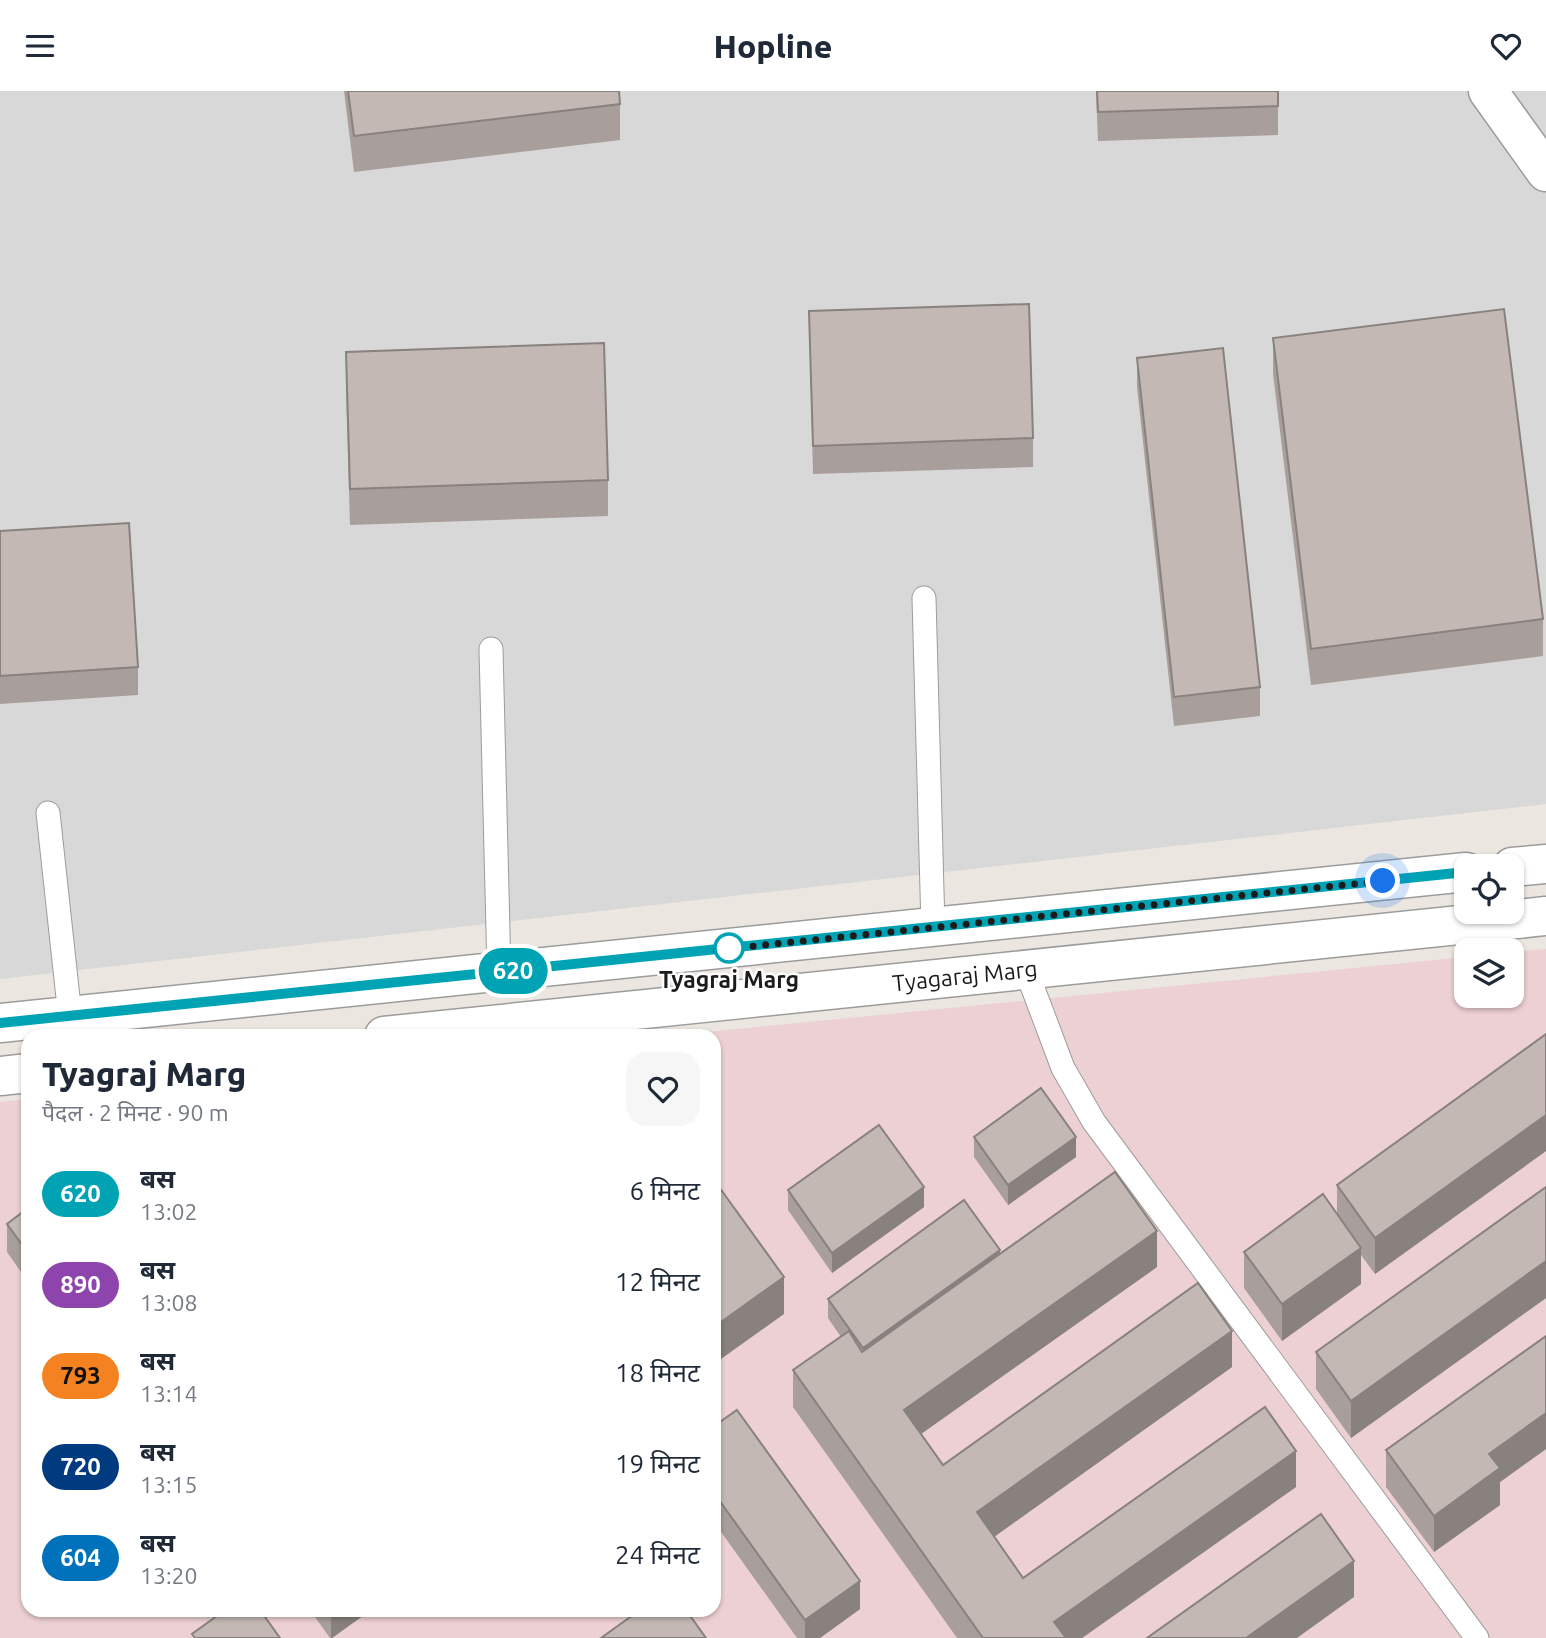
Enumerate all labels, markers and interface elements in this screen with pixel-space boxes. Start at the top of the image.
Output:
icon: menu [21,27,59,65]
icon: heart [1487,27,1525,65]
text: Hopline [713,28,833,64]
map controls [1454,854,1524,1008]
button: locate [1454,854,1524,924]
your location [1365,863,1400,898]
marker: Tyagraj Marg [714,933,744,963]
button: layers [1454,938,1524,1008]
line badge: 620 [473,948,553,994]
street label: Tyagaraj Marg [891,956,1039,995]
text: 620 [493,957,533,984]
place label: Tyagraj Marg [659,967,799,992]
button: heart [626,1052,700,1126]
text: Tyagraj Marg [42,1055,246,1092]
text: पैदल · 2 मिनट · 90 m [42,1100,229,1125]
text: बस [140,1164,175,1193]
text: 6 मिनट [630,1176,700,1205]
text: 620 [60,1180,101,1207]
text: 13:02 [140,1199,198,1224]
text: बस [140,1255,175,1284]
text: 12 मिनट [615,1267,700,1296]
text: 890 [60,1271,101,1298]
text: 13:08 [140,1290,198,1315]
text: बस [140,1346,175,1375]
text: 18 मिनट [615,1358,700,1387]
text: 793 [60,1362,101,1389]
text: 13:14 [140,1381,198,1406]
text: बस [140,1437,175,1466]
text: 19 मिनट [615,1449,700,1478]
text: 720 [60,1453,101,1480]
text: 13:15 [140,1472,198,1497]
text: बस [140,1528,175,1557]
text: 24 मिनट [615,1540,700,1569]
text: 604 [60,1544,101,1571]
text: 13:20 [140,1563,198,1588]

